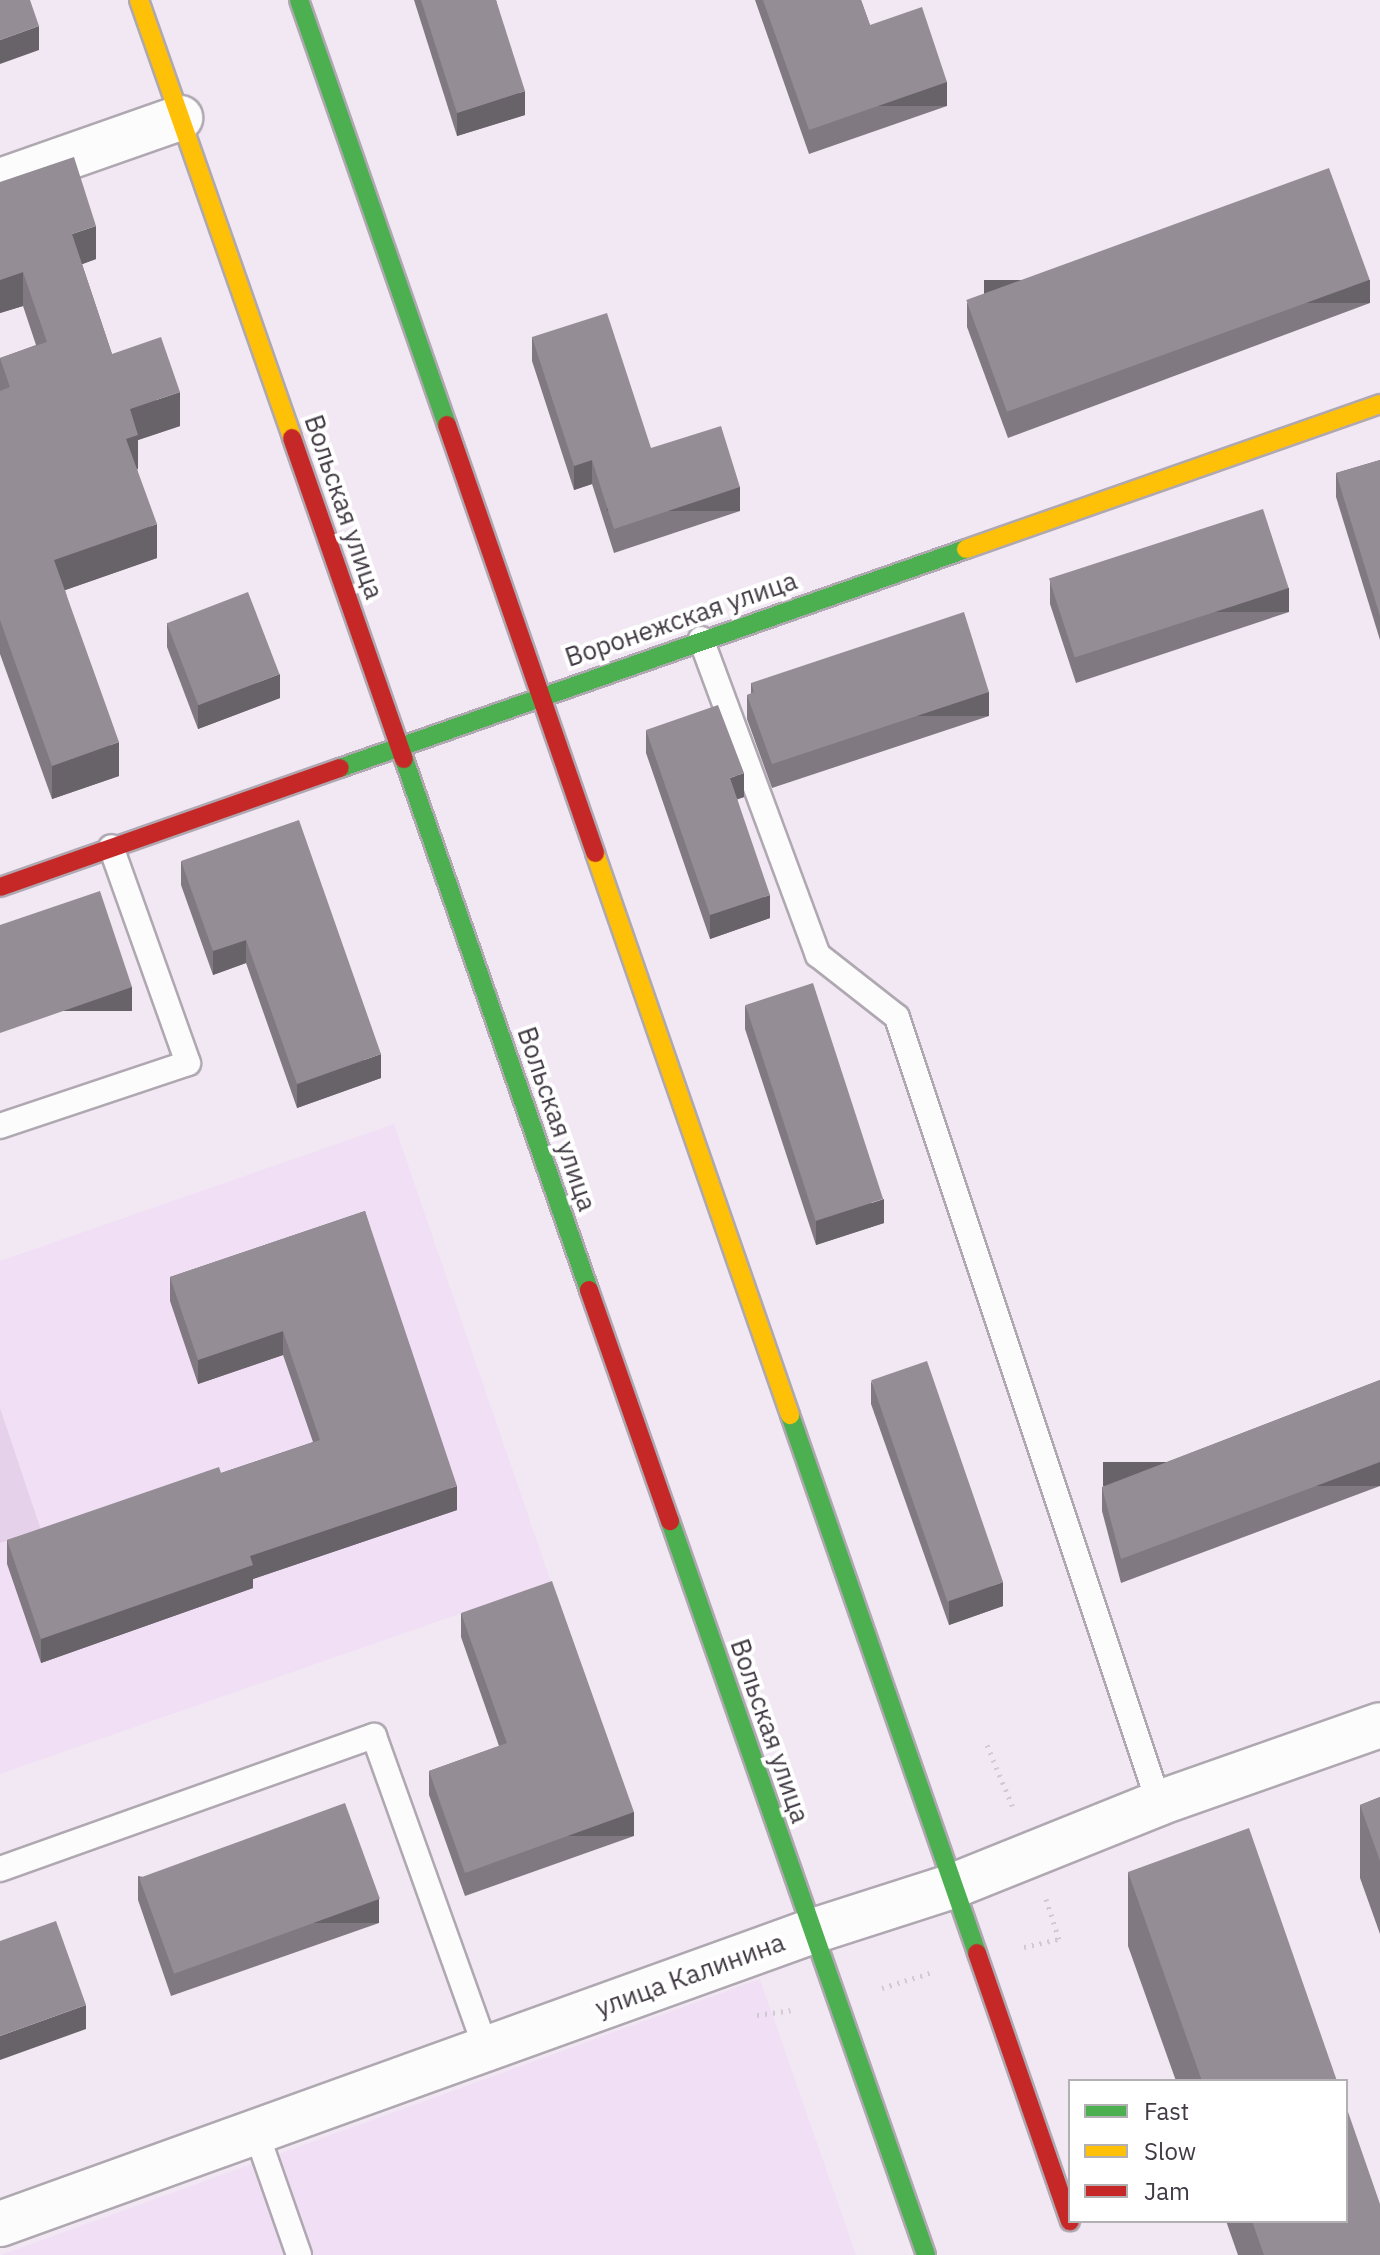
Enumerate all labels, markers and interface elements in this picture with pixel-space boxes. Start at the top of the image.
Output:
street label: Вольская улица [298,411,390,603]
street label: Воронежская улица [561,565,801,673]
street label: Вольская улица [511,1023,603,1215]
street label: Вольская улица [724,1635,816,1827]
street label: улица Калинина [591,1926,789,2024]
legend [1068,2079,1348,2223]
text: Fast [1144,2095,1189,2127]
text: Slow [1144,2135,1196,2167]
text: Jam [1144,2175,1190,2207]

